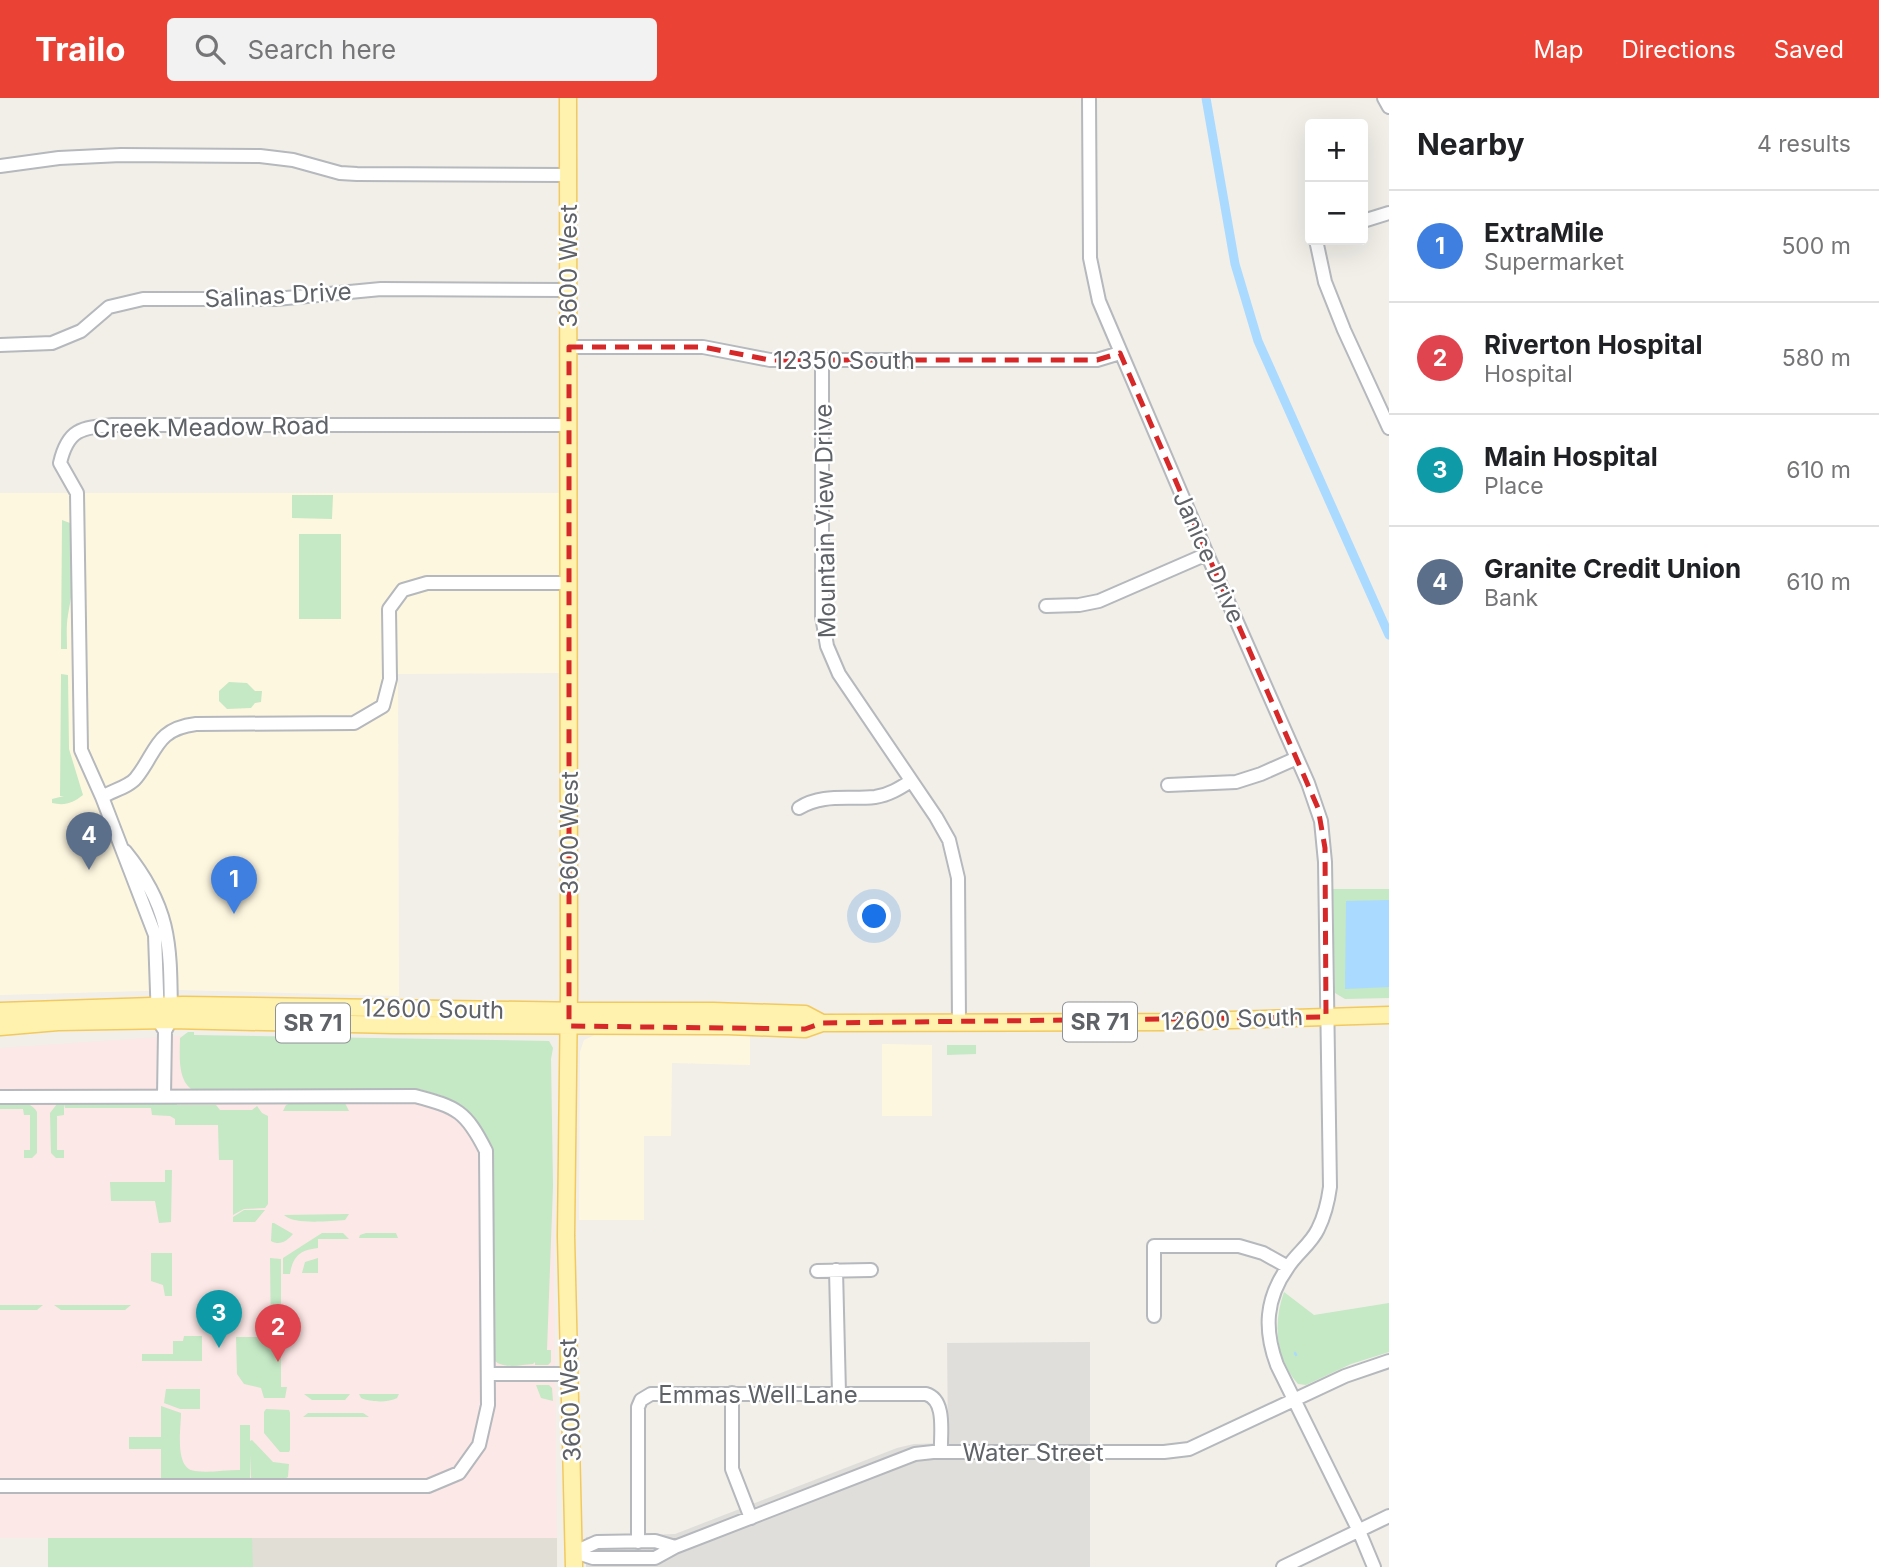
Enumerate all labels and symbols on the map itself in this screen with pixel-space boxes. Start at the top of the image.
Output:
street label: 3600 West [554,204,583,328]
street label: Salinas Drive [204,277,352,313]
street label: 12350 South [773,346,915,375]
street label: Mountain View Drive [808,404,842,638]
street label: Creek Meadow Road [93,410,329,444]
street label: Janice Drive [1167,487,1251,627]
street label: 3600 West [555,771,584,895]
pin: 4 [66,812,112,870]
pin: 1 [211,856,257,914]
your location [857,899,891,933]
street label: 12600 South [362,993,504,1025]
road number: SR 71 [1063,1002,1137,1042]
street label: 12600 South [1160,1002,1304,1036]
road number: SR 71 [276,1004,350,1042]
pin: 3 [196,1290,242,1348]
pin: 2 [255,1304,301,1362]
street label: 3600 West [553,1338,587,1462]
street label: Emmas Well Lane [658,1380,858,1409]
street label: Water Street [962,1438,1104,1467]

